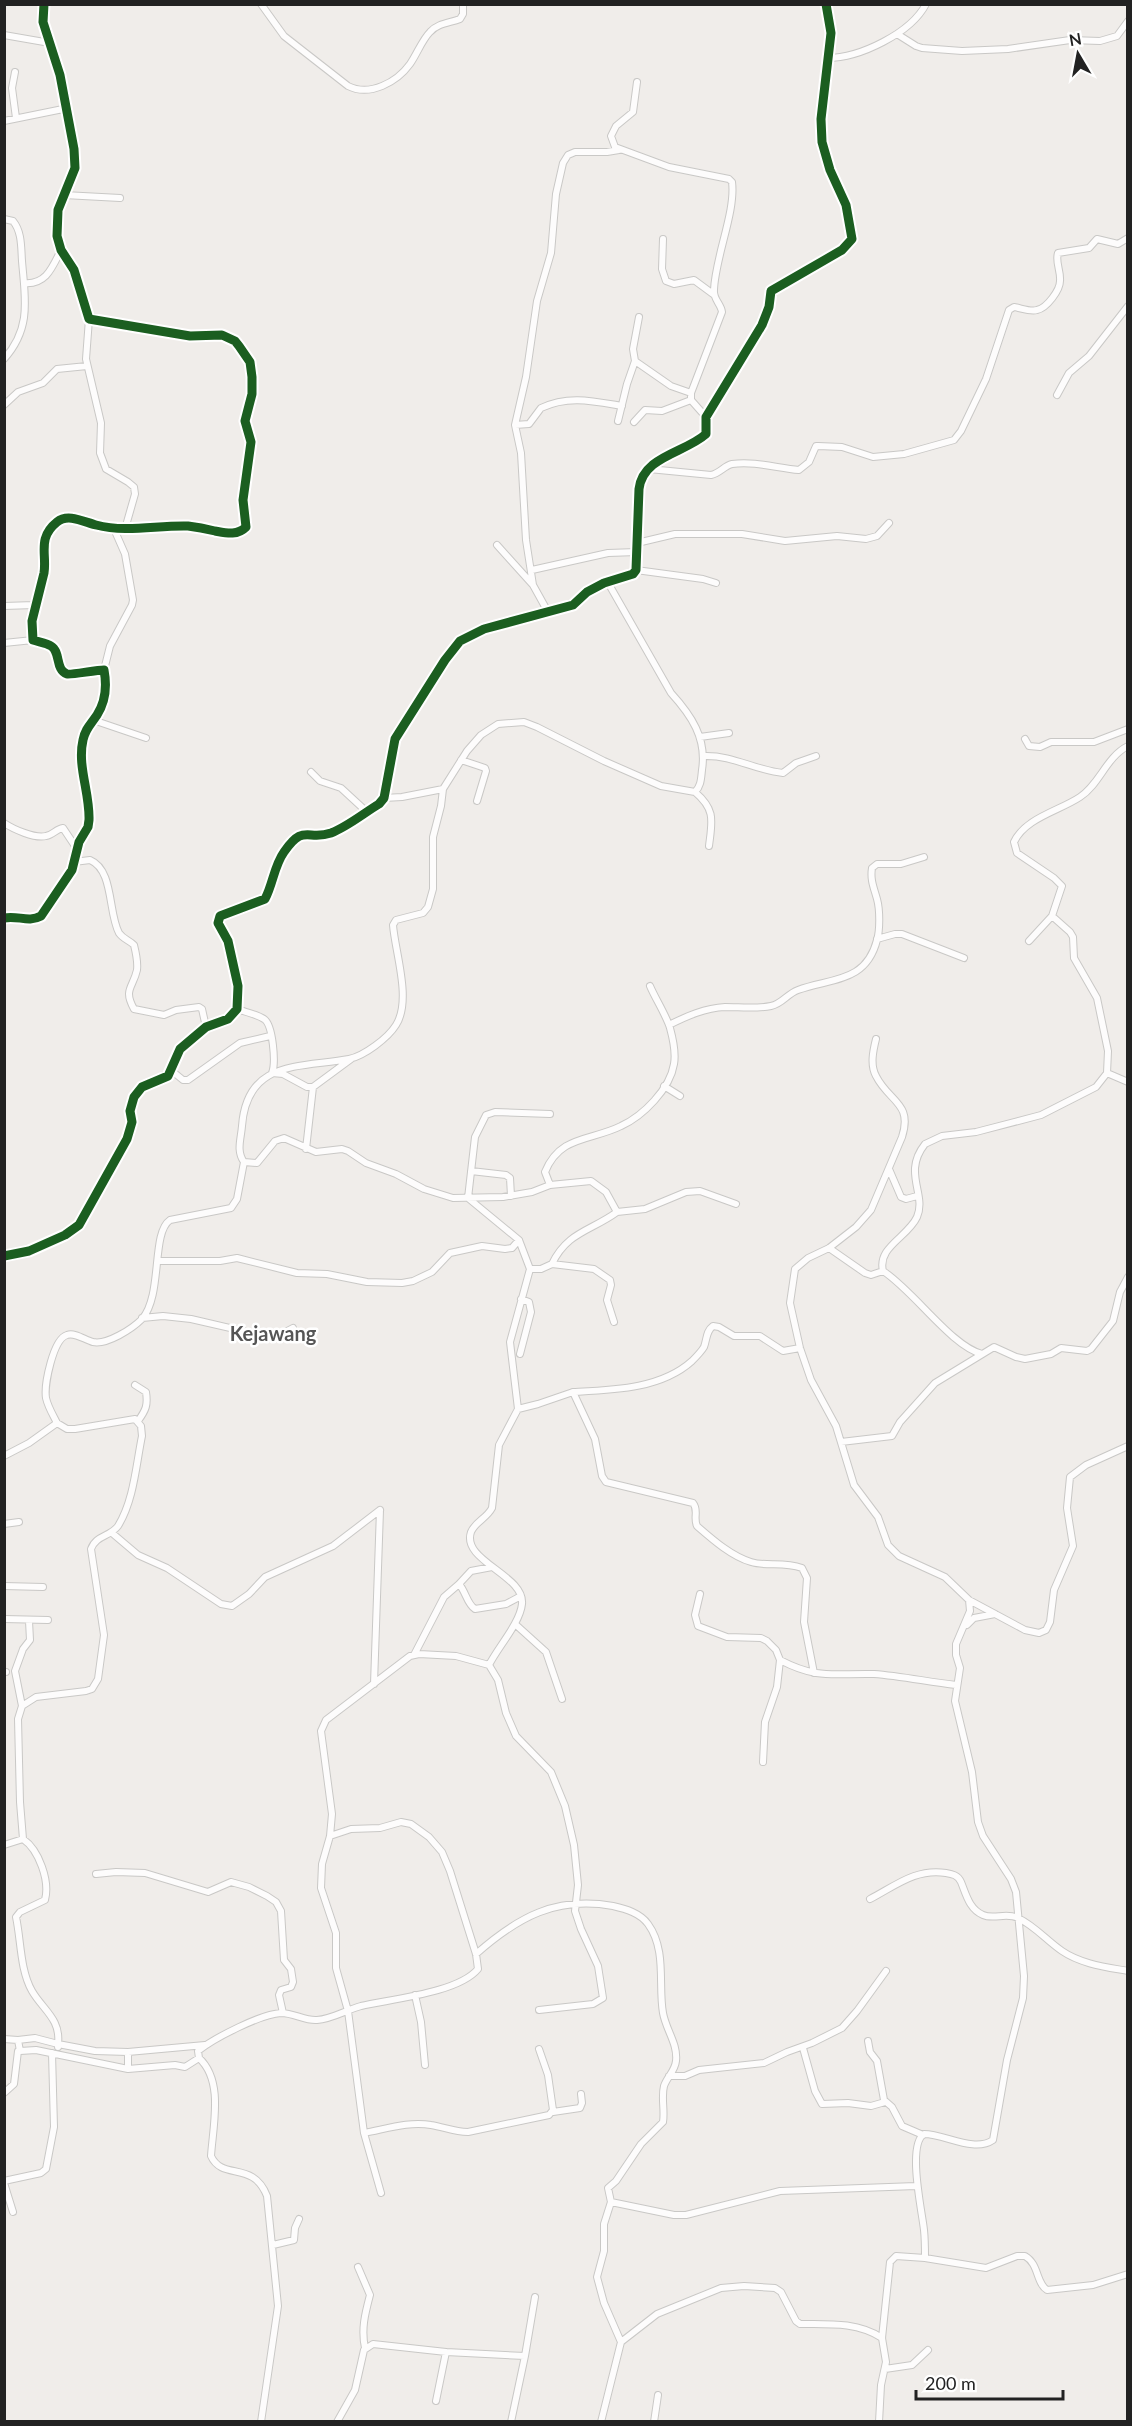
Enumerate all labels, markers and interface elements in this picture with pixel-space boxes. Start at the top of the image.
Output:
north arrow [1048,24,1108,84]
text: N [1068,28,1083,49]
district label: Kejawang [230,1321,317,1345]
scale bar [916,2363,1063,2401]
text: 200 m [925,2372,976,2394]

